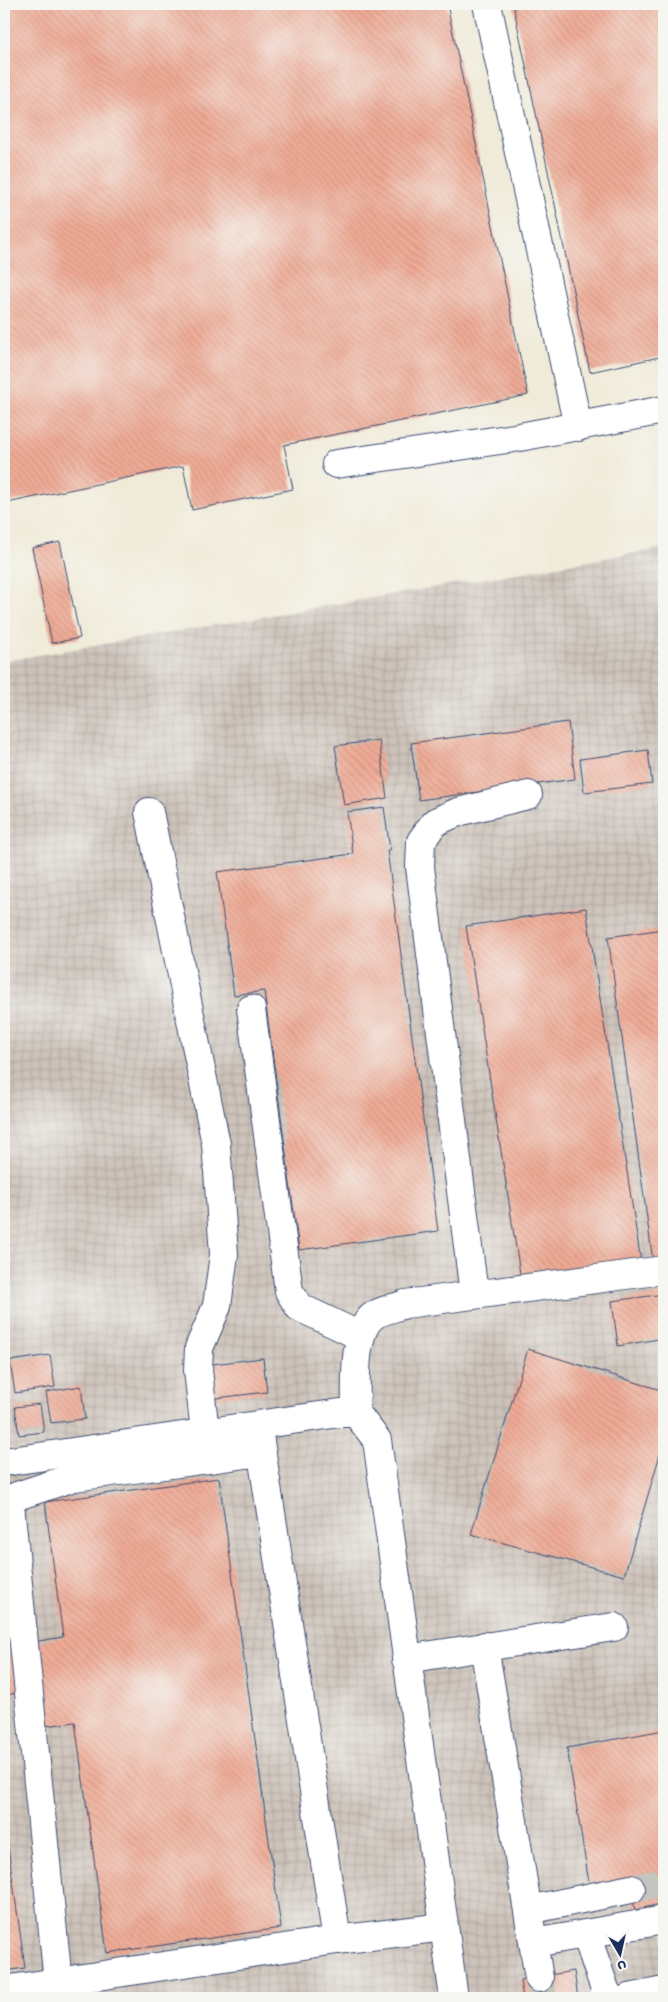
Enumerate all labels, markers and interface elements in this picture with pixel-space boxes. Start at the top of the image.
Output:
north arrow [596,1930,646,1980]
text: U [616,1955,627,1973]

